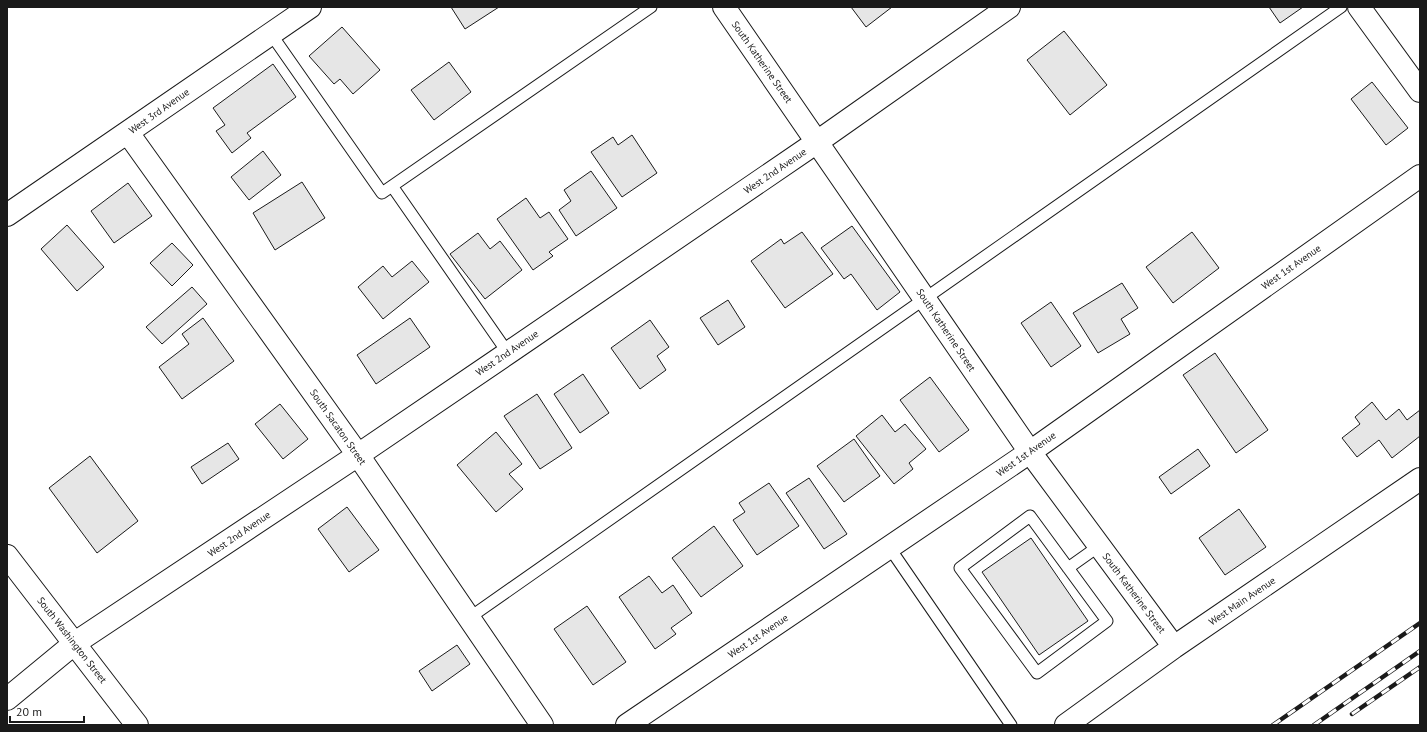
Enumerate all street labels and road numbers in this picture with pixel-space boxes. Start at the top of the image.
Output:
street label: South Katherine Street [729,18,796,106]
street label: West 3rd Avenue [126,85,192,137]
street label: West 2nd Avenue [741,145,809,197]
street label: West 1st Avenue [1259,242,1323,292]
street label: South Katherine Street [913,286,979,374]
street label: West 2nd Avenue [473,327,541,379]
street label: South Sacaton Street [307,387,369,468]
street label: West 1st Avenue [994,429,1058,479]
street label: West 2nd Avenue [205,508,273,560]
street label: South Katherine Street [1100,550,1169,636]
street label: West Main Avenue [1206,574,1278,628]
street label: South Washington Street [34,594,110,686]
street label: West 1st Avenue [725,611,791,661]

